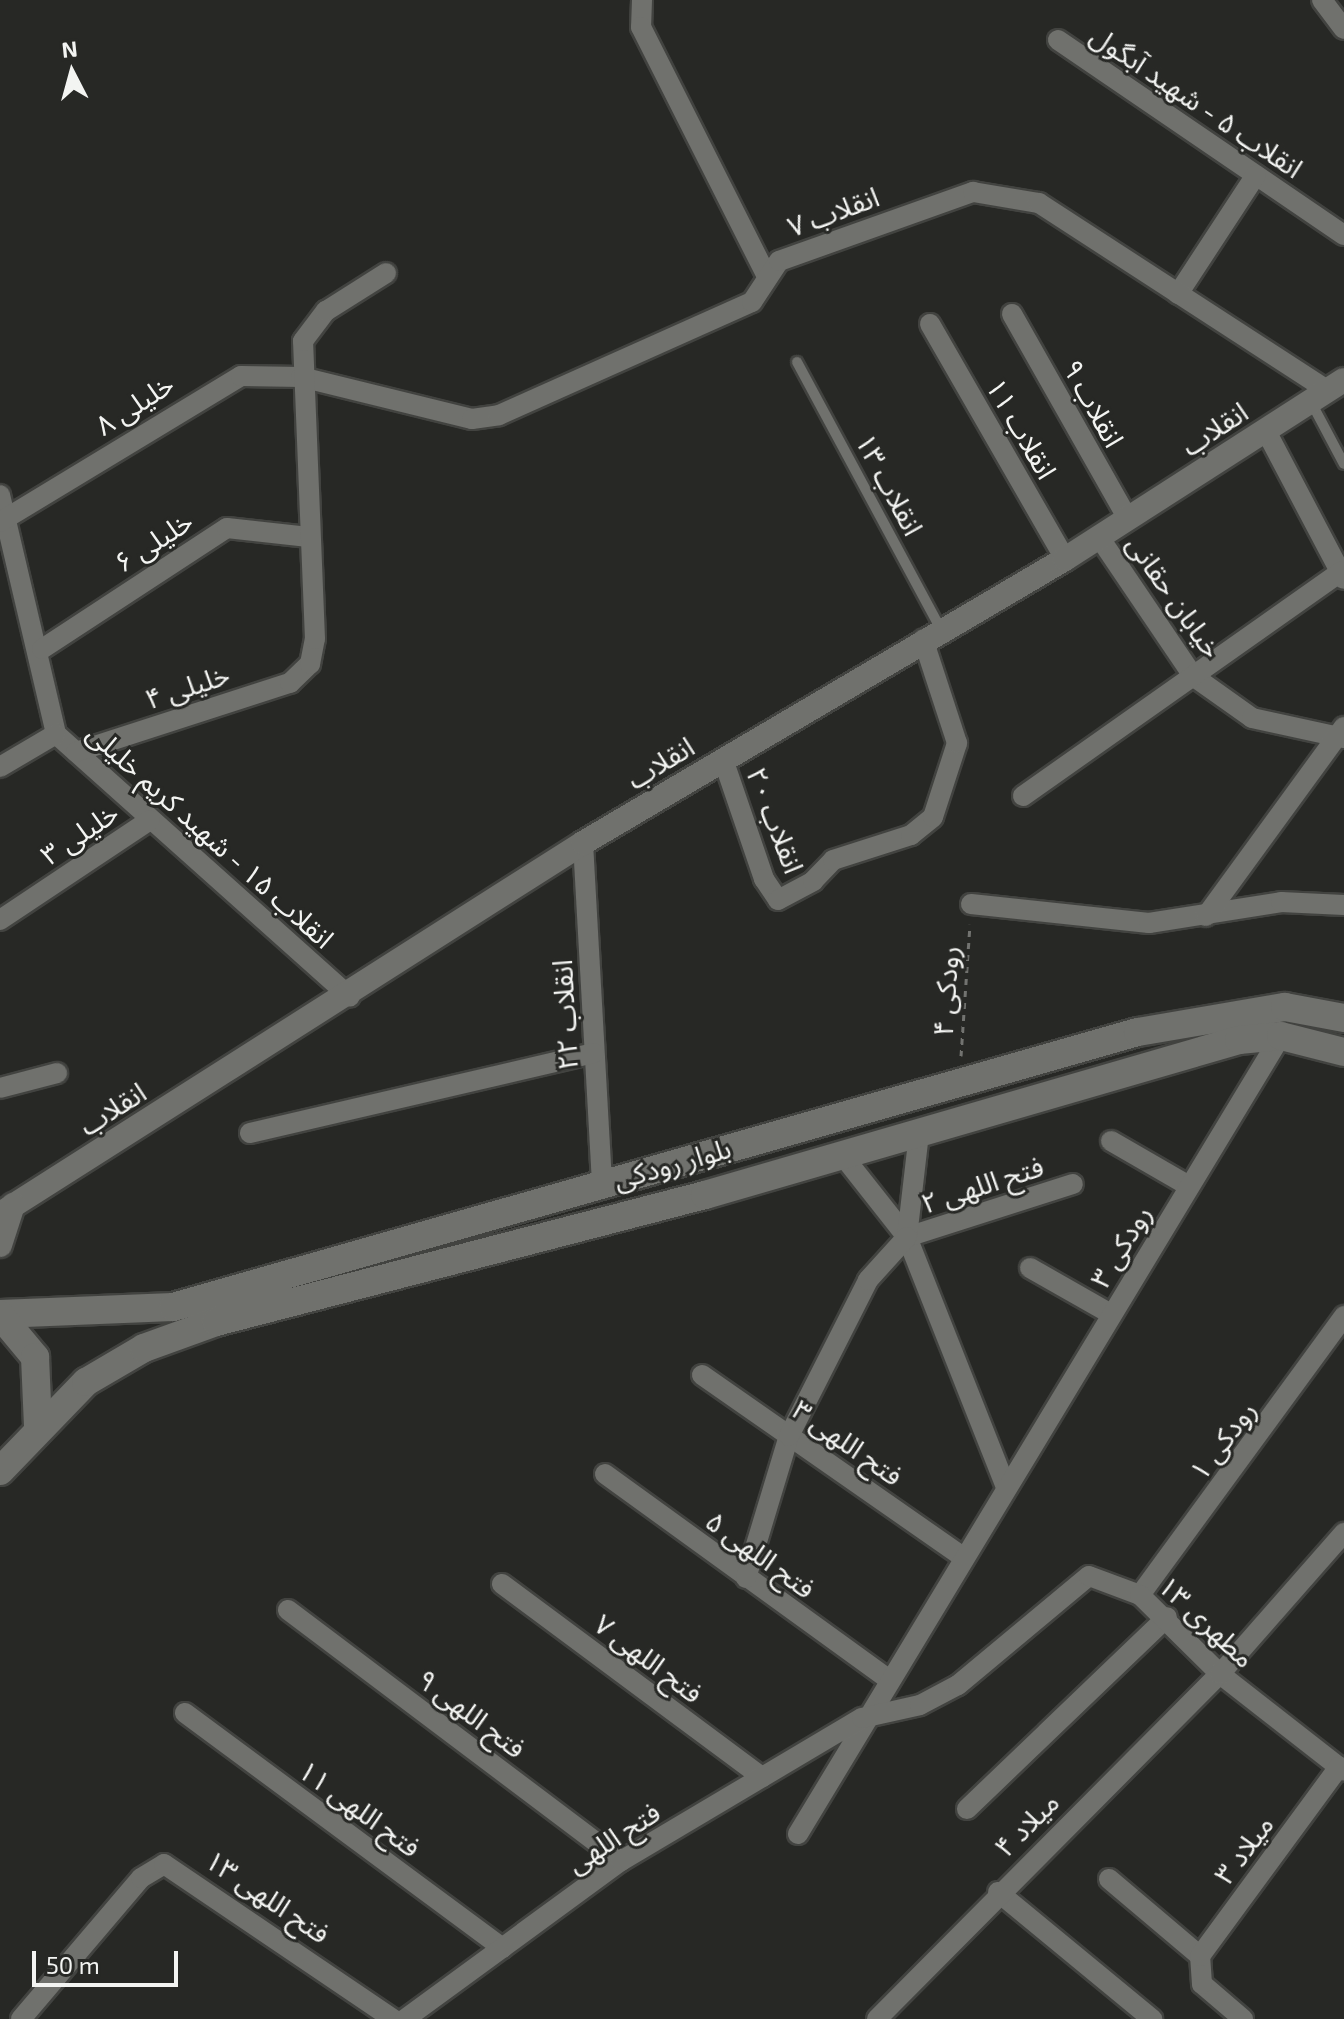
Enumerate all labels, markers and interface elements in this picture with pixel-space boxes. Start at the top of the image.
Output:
street label: انقلاب ۵ - شهید آبگول [1085,18,1309,184]
north arrow [32,32,112,112]
text: N [60,34,79,62]
street label: انقلاب ۷ [783,179,883,243]
street label: انقلاب ۹ [1056,353,1132,453]
street label: خلیلی ۸ [89,366,179,442]
street label: انقلاب ۱۱ [980,372,1064,484]
street label: انقلاب [1174,394,1254,462]
street label: انقلاب ۱۳ [849,427,931,541]
street label: خلیلی ۶ [108,503,198,579]
street label: خیابان حقانی [1120,528,1230,664]
street label: خلیلی ۴ [141,657,233,715]
street label: انقلاب ۱۵ - شهید کریم خلیلی [81,715,341,955]
street label: انقلاب [620,729,700,795]
street label: انقلاب ۲۰ [740,762,812,878]
street label: خلیلی ۳ [34,795,124,871]
street label: رودکی ۴ [925,945,965,1037]
street label: انقلاب ۲۲ [544,959,584,1071]
street label: انقلاب [72,1075,152,1141]
street label: بلوار رودکی [609,1130,735,1196]
street label: فتح اللهی ۲ [917,1148,1047,1220]
street label: رودکی ۳ [1082,1199,1158,1293]
street label: فتح اللهی ۳ [786,1392,910,1492]
street label: رودکی ۱ [1181,1394,1263,1486]
street label: فتح اللهی ۵ [700,1503,822,1605]
street label: مطهری ۱۳ [1152,1568,1262,1674]
street label: فتح اللهی ۷ [588,1606,710,1710]
street label: فتح اللهی ۹ [411,1661,533,1765]
street label: فتح اللهی ۱۱ [292,1752,428,1864]
street label: میلاد ۴ [987,1785,1065,1863]
street label: فتح اللهی [560,1794,666,1880]
street label: میلاد ۳ [1206,1808,1280,1890]
street label: فتح اللهی ۱۳ [199,1842,337,1950]
scale bar [36,1935,182,1985]
text: 50 m [46,1950,100,1979]

